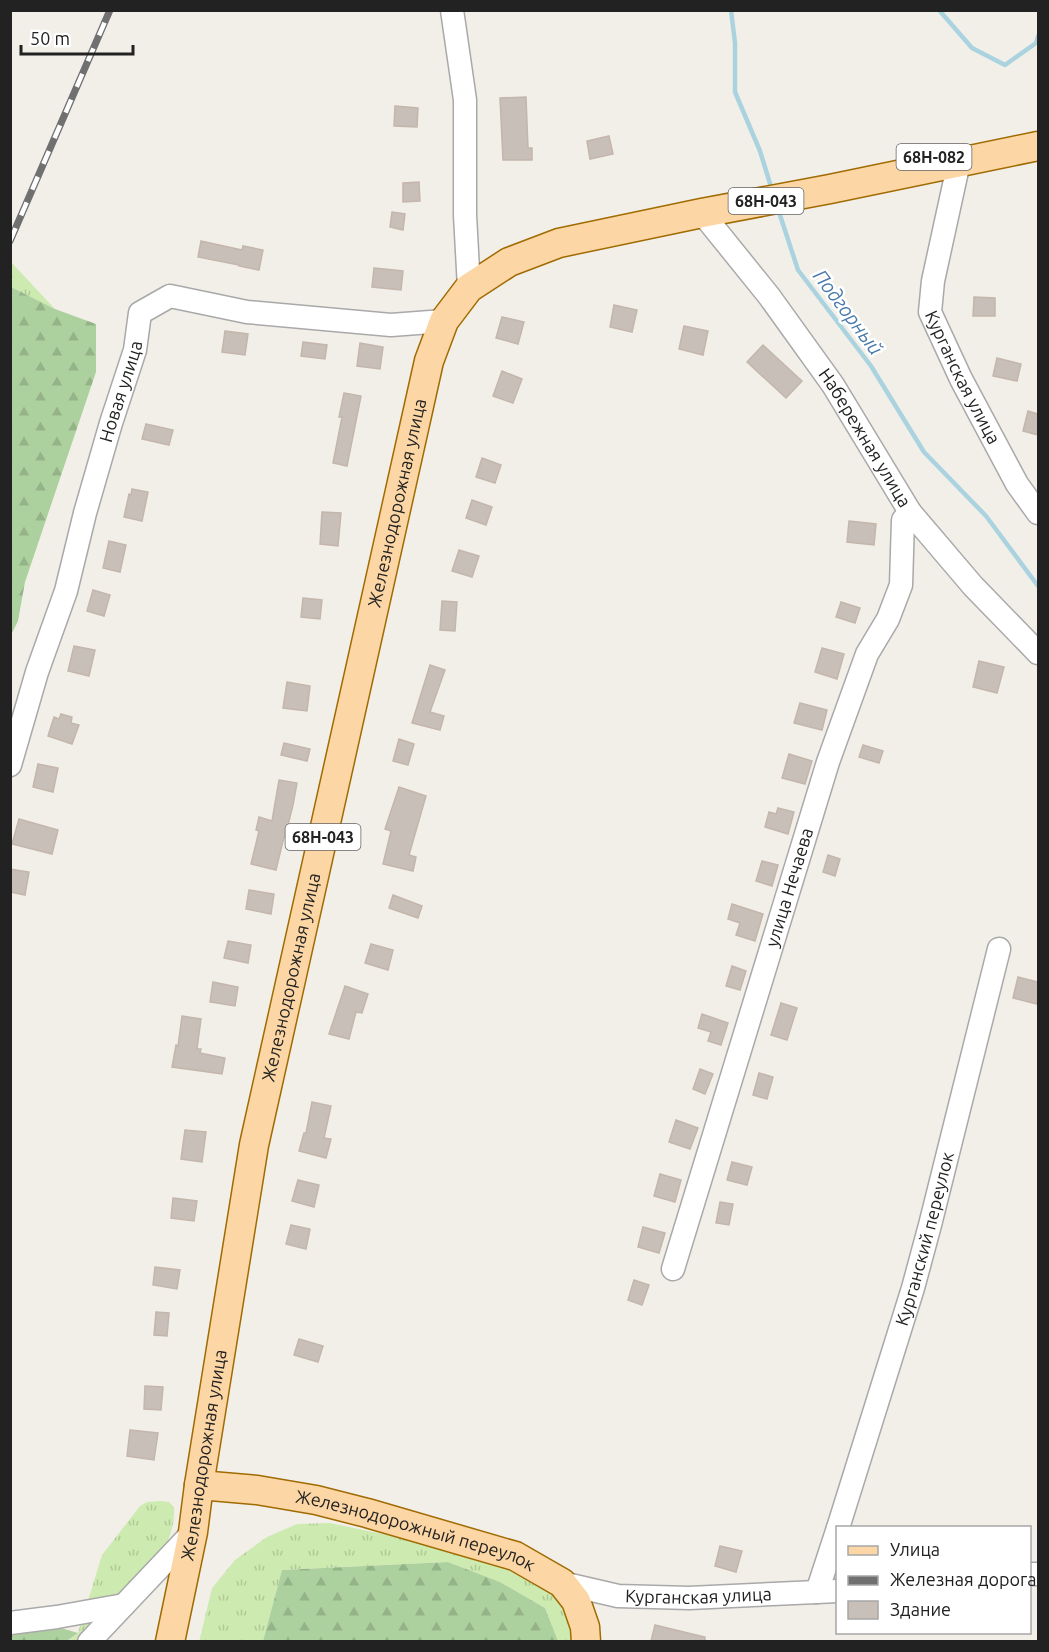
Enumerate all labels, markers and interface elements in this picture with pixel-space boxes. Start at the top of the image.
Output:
scale bar [21,18,134,56]
text: 50 m [30,28,70,48]
road number: 68Н-082 [896,144,972,170]
road number: 68Н-043 [728,188,804,214]
water label: Подгорный [809,264,888,359]
street label: Курганская улица [922,307,1005,447]
street label: Новая улица [95,340,145,444]
street label: Набережная улица [815,364,916,510]
street label: Железнодорожная улица [363,396,429,609]
road number: 68Н-043 [286,824,360,850]
street label: улица Нечаева [761,825,816,949]
street label: Железнодорожная улица [257,871,323,1083]
street label: Курганский переулок [891,1150,957,1328]
street label: Железнодорожная улица [176,1348,230,1562]
street label: Железнодорожный переулок [294,1486,539,1575]
legend [836,1526,1031,1634]
text: Улица [890,1539,940,1559]
text: Железная дорога [890,1569,1037,1589]
street label: Курганская улица [625,1583,772,1607]
text: Здание [890,1599,951,1619]

